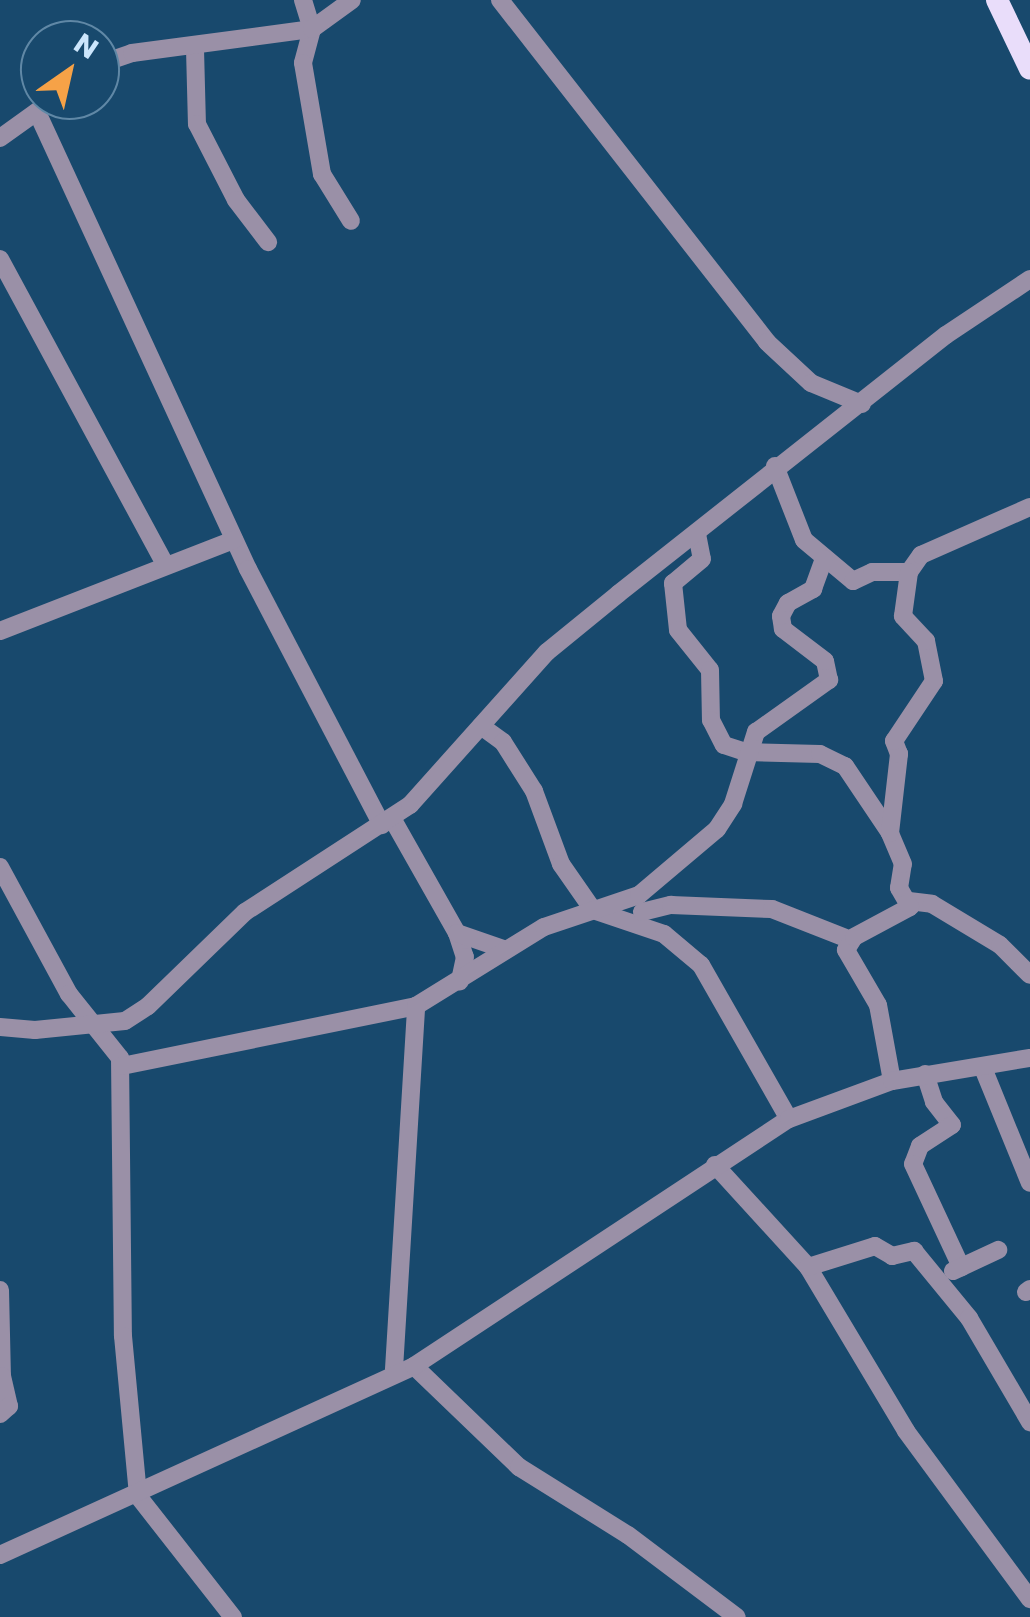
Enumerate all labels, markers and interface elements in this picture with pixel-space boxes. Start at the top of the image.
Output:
north arrow [20,20,120,120]
text: N [66,24,106,68]

